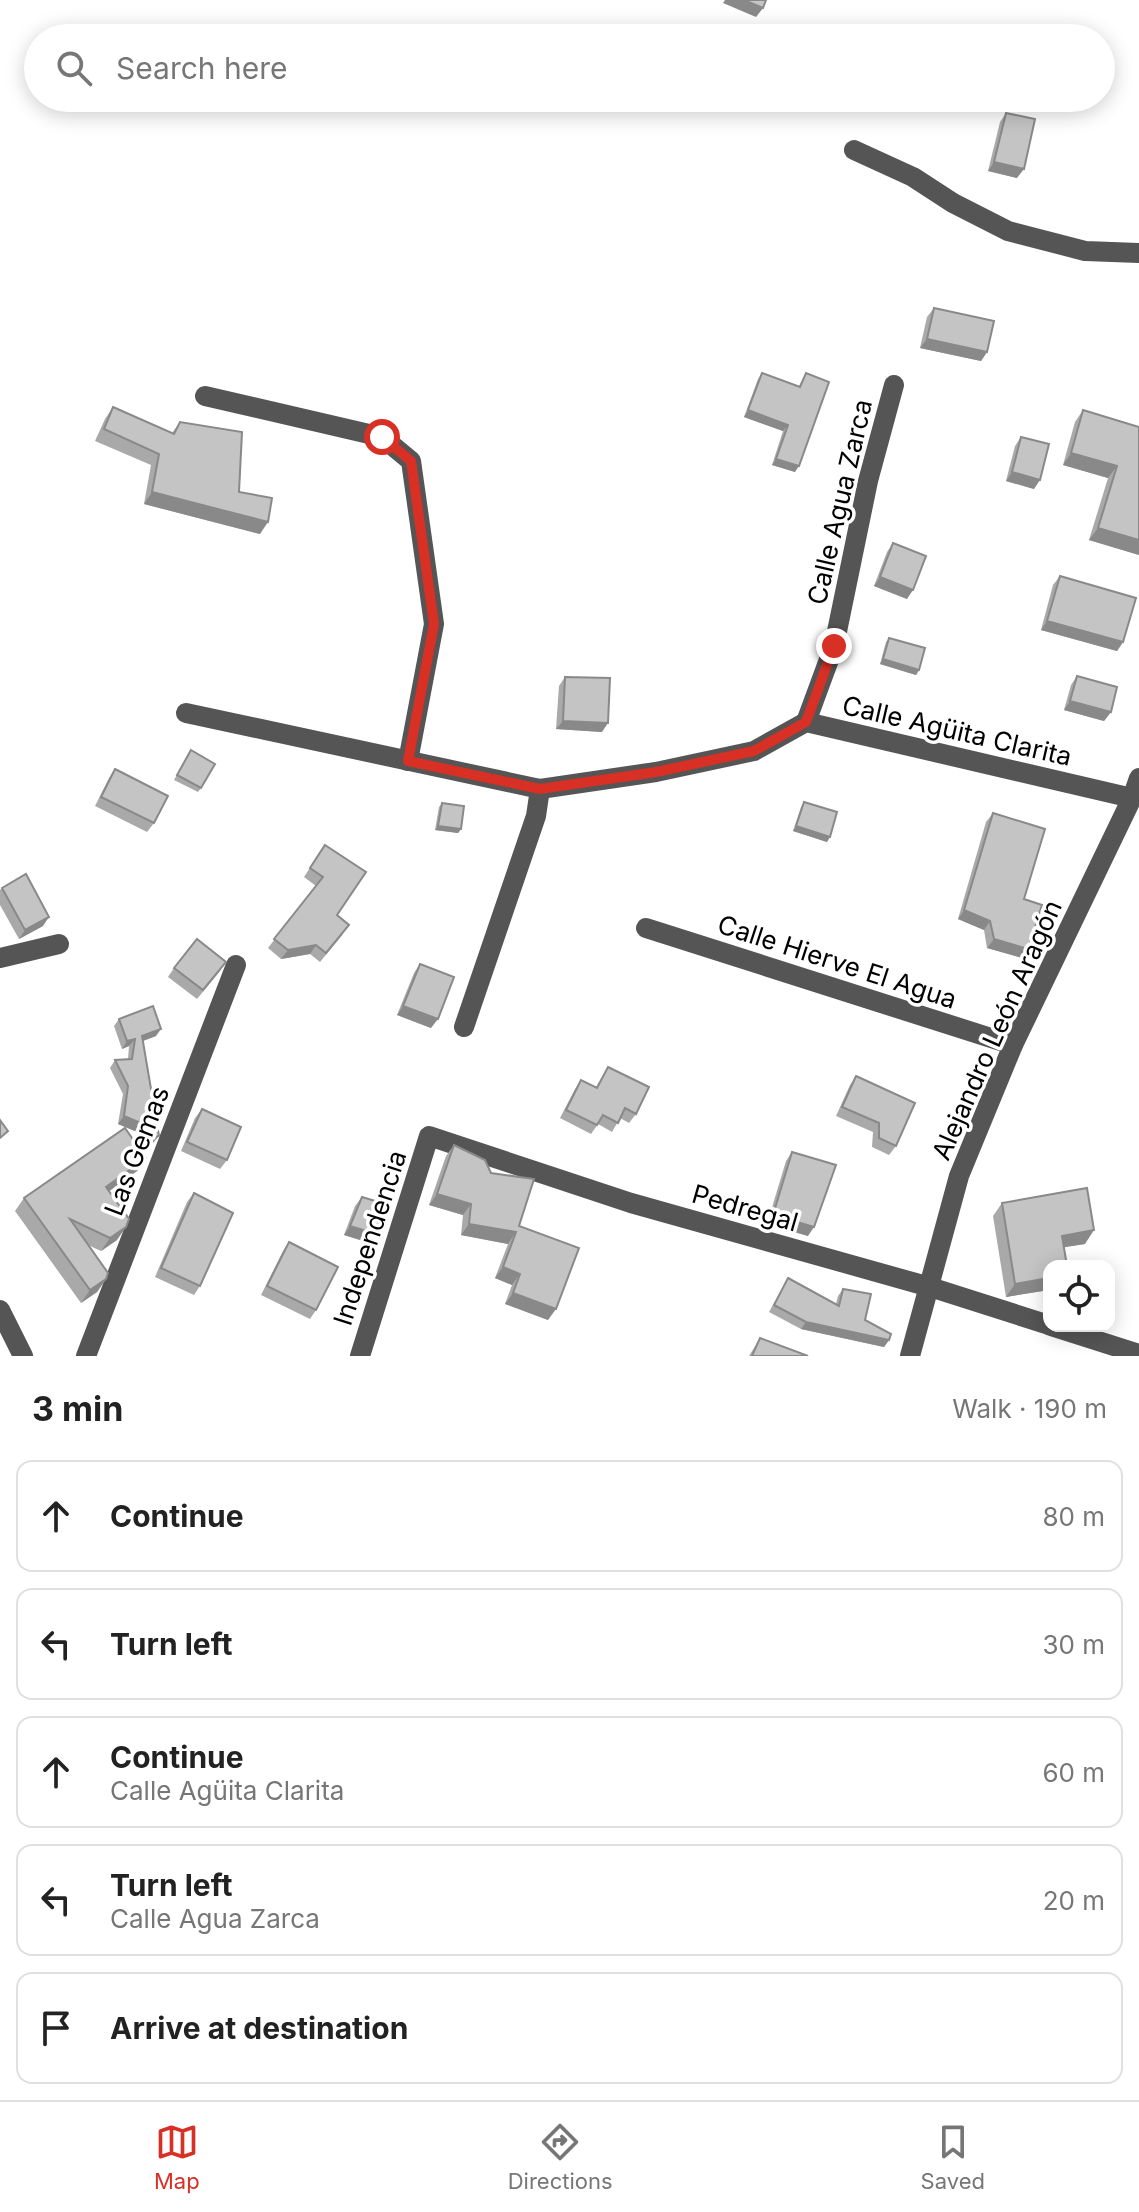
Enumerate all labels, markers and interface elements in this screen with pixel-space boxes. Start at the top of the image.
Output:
search box [24,24,1115,112]
icon: search [52,46,96,90]
text: Search here [116,50,288,86]
street label: Calle Agua Zarca [801,396,878,608]
route start [364,419,400,455]
route end [816,628,852,664]
street label: Calle Agüita Clarita [839,689,1075,772]
street label: Alejandro León Aragón [925,895,1068,1165]
street label: Calle Hierve El Agua [714,908,960,1015]
street label: Las Gemas [98,1082,175,1220]
street label: Independencia [327,1146,412,1329]
street label: Pedregal [689,1178,802,1237]
map controls [1043,1260,1115,1332]
button: locate [1043,1260,1115,1332]
text: 3 min [32,1388,123,1429]
text: Walk · 190 m [952,1393,1107,1424]
icon: ahead [34,1494,78,1538]
text: Continue [110,1498,244,1534]
text: 80 m [1042,1501,1105,1532]
icon: left [34,1622,78,1666]
text: Turn left [110,1626,232,1662]
text: 30 m [1042,1629,1105,1660]
text: Continue [110,1739,244,1775]
icon: ahead [34,1750,78,1794]
text: 60 m [1042,1757,1105,1788]
text: Calle Agüita Clarita [110,1775,344,1806]
text: Turn left [110,1867,232,1903]
icon: left [34,1878,78,1922]
text: 20 m [1043,1885,1105,1916]
text: Calle Agua Zarca [110,1903,320,1934]
icon: arrive [34,2006,78,2050]
text: Arrive at destination [110,2010,408,2046]
tab: Map [154,2120,200,2194]
tab: Directions [508,2120,613,2194]
tab: Saved [921,2120,985,2194]

